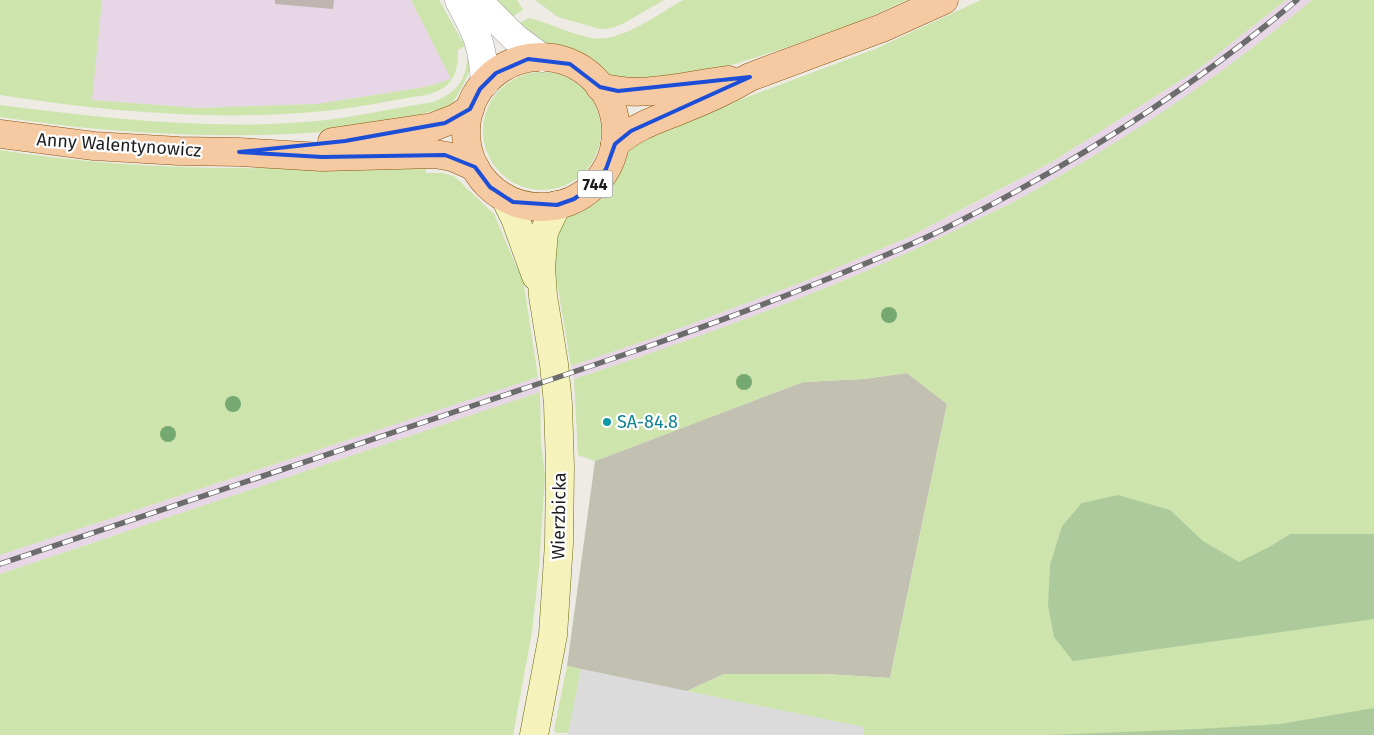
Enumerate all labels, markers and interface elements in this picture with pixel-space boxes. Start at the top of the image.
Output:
street label: Anny Walentynowicz [36,128,202,162]
road number: 744 [578,170,612,198]
place label: SA-84.8 [617,411,678,433]
marker: SA-84.8 [601,416,613,428]
street label: Wierzbicka [547,472,571,560]

